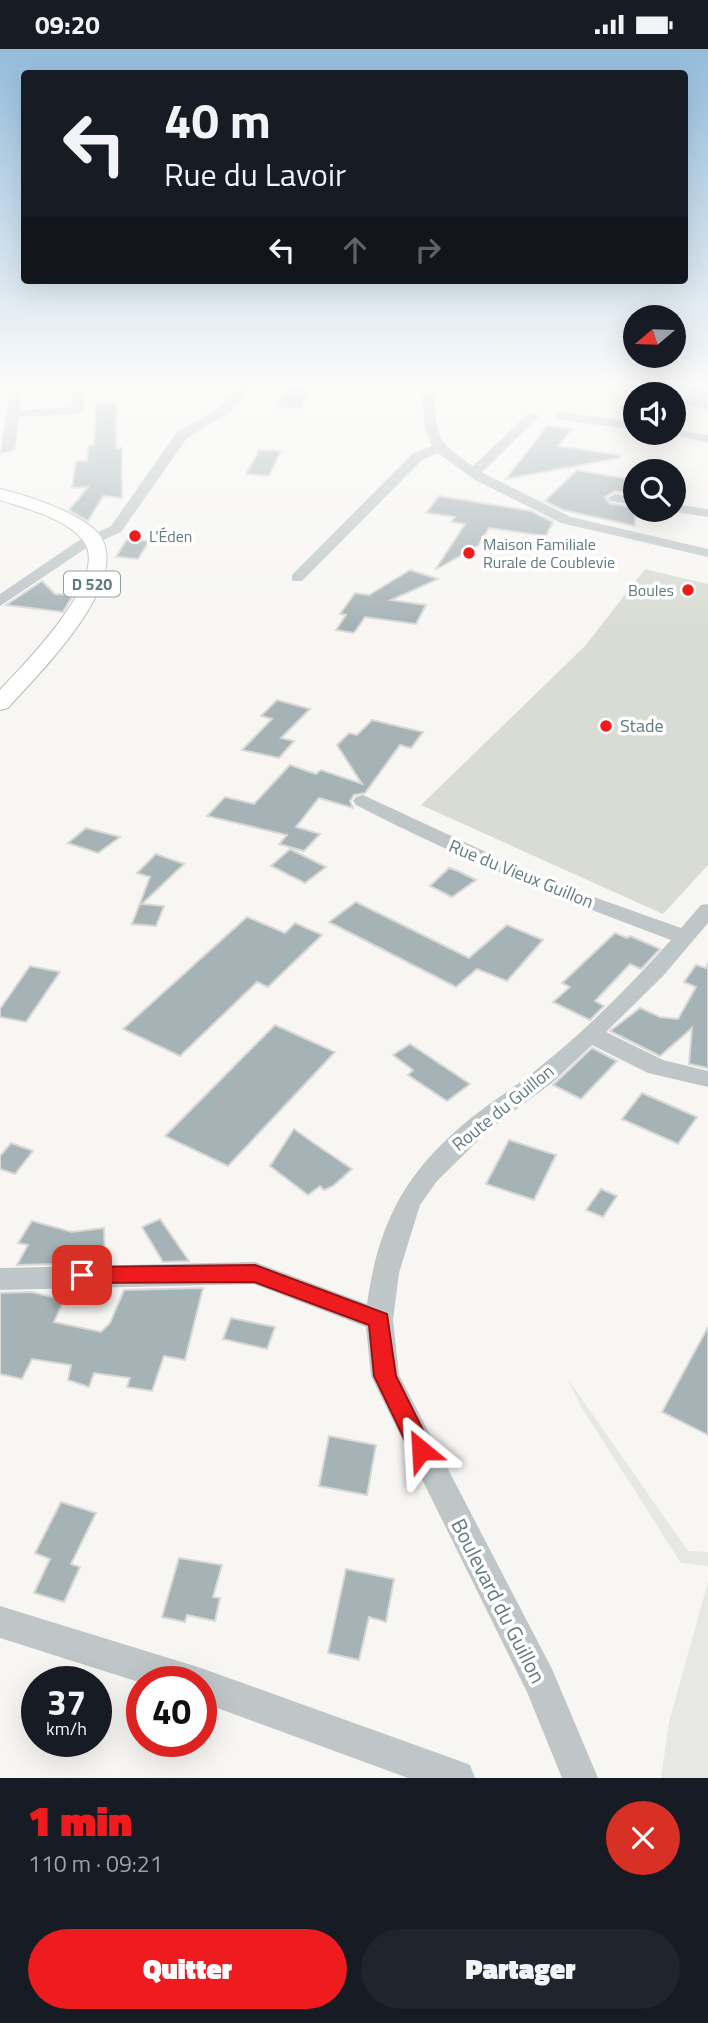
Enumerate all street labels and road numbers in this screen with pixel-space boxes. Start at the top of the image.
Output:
road number: D 520 [64,571,120,597]
street label: Rue du Vieux Guillon [445,832,598,915]
street label: Route du Guillon [446,1058,560,1157]
street label: Boulevard du Guillon [443,1513,554,1689]

